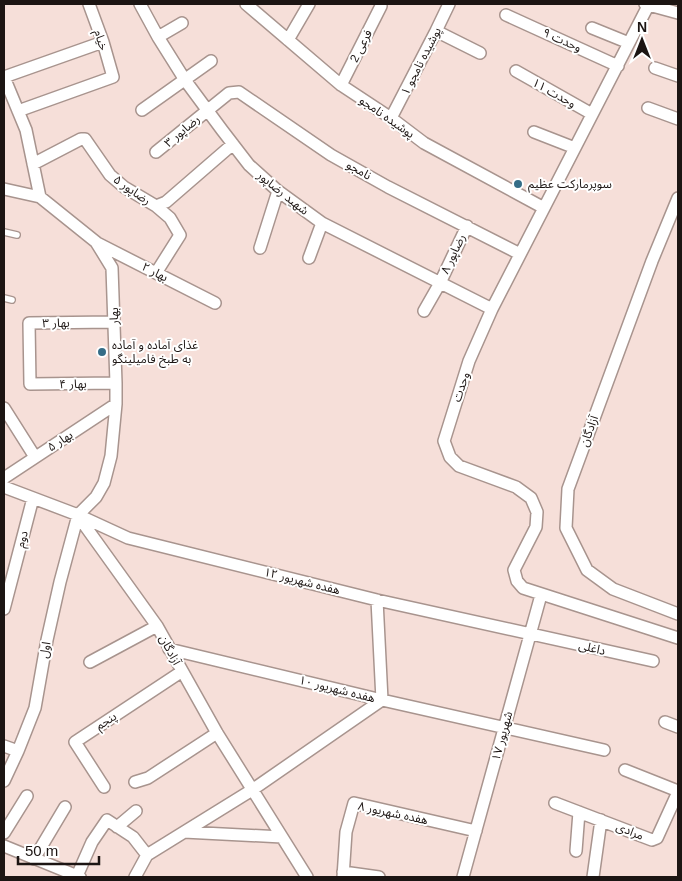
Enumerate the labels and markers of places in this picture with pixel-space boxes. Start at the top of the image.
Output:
place label: سوپرمارکت عظیم [528,177,612,193]
marker: سوپرمارکت عظیم [512,178,524,190]
place label: غذای آماده و آماده به طبخ فامیلینگو [112,338,198,368]
marker: غذای آماده و آماده به طبخ فامیلینگو [96,346,108,358]

